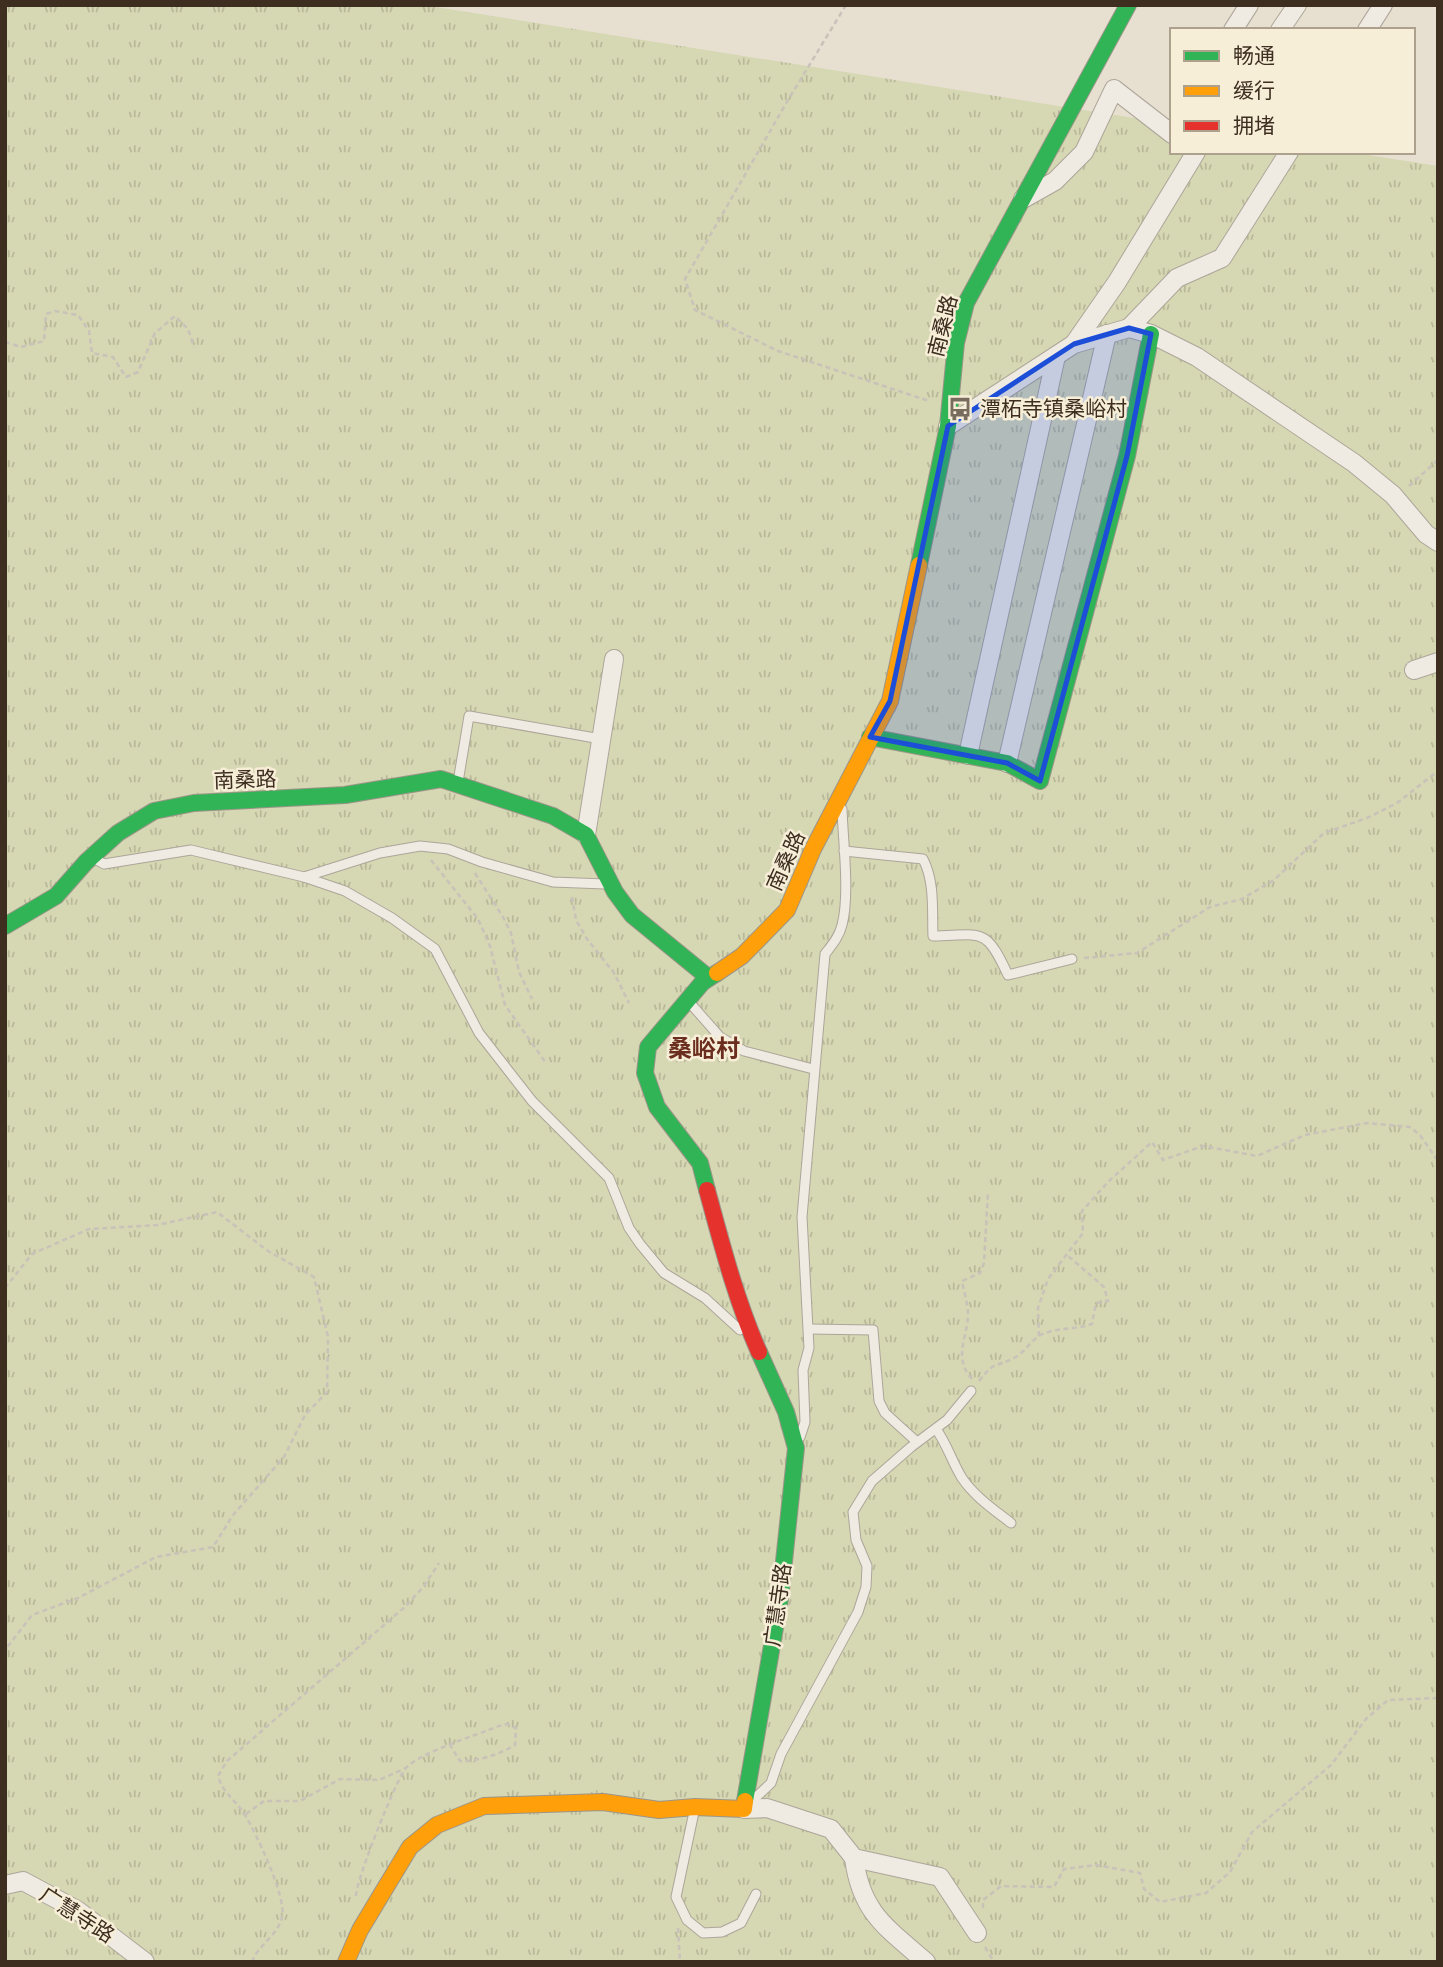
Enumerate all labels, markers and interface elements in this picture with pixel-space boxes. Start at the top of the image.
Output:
legend [1170,28,1415,154]
text: 畅通 [1233,40,1275,68]
text: 缓行 [1233,75,1275,103]
text: 拥堵 [1233,110,1275,138]
street label: 南桑路 [920,292,962,359]
place label: 潭柘寺镇桑峪村 [980,393,1127,421]
bus stop icon: 潭柘寺镇桑峪村 [946,395,974,423]
street label: 南桑路 [213,763,277,793]
street label: 南桑路 [759,826,810,895]
district label: 桑峪村 [668,1031,740,1063]
street label: 广慧寺路 [756,1561,796,1648]
street label: 广慧寺路 [35,1879,121,1948]

